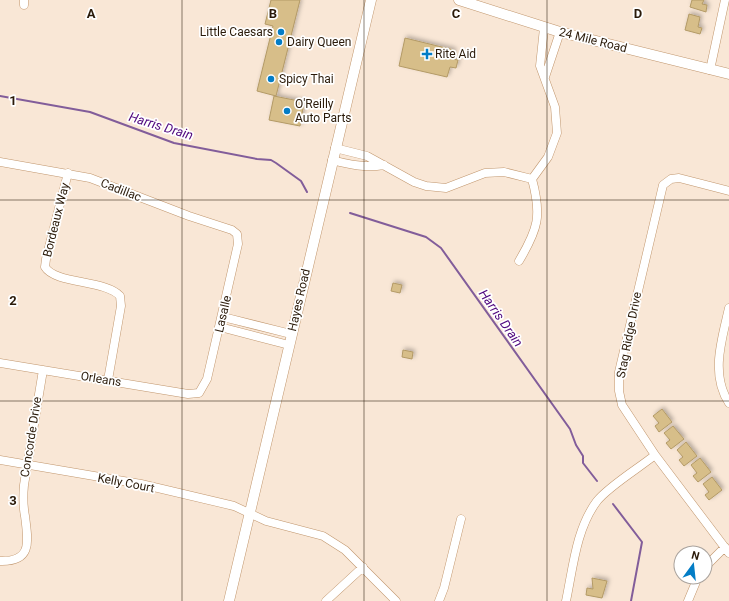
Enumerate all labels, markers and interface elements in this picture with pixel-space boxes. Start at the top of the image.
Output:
text: A [87,6,96,21]
text: B [269,6,277,21]
text: C [452,6,461,21]
text: D [634,6,642,21]
place label: Little Caesars [200,25,273,39]
street label: 24 Mile Road [558,25,628,55]
marker: Little Caesars [276,27,286,37]
place label: Dairy Queen [287,35,351,49]
marker: Dairy Queen [274,37,284,47]
place label: Rite Aid [435,47,476,61]
marker: Rite Aid [422,49,432,59]
place label: Spicy Thai [279,72,334,86]
marker: Spicy Thai [266,74,276,84]
text: 1 [9,93,17,108]
place label: O'Reilly Auto Parts [295,97,352,125]
marker: O'Reilly Auto Parts [282,106,292,116]
water label: Harris Drain [127,109,195,143]
street label: Cadillac [99,176,143,204]
street label: Bordeaux Way [40,181,72,259]
street label: Hayes Road [285,267,313,333]
water label: Harris Drain [476,287,526,350]
street label: Stag Ridge Drive [614,291,644,379]
text: 2 [9,293,17,308]
street label: Lasalle [212,294,234,334]
street label: Orleans [80,369,122,389]
street label: Concorde Drive [18,396,44,478]
street label: Kelly Court [96,471,156,495]
text: 3 [9,493,17,508]
north arrow [673,545,713,585]
text: N [690,549,701,563]

